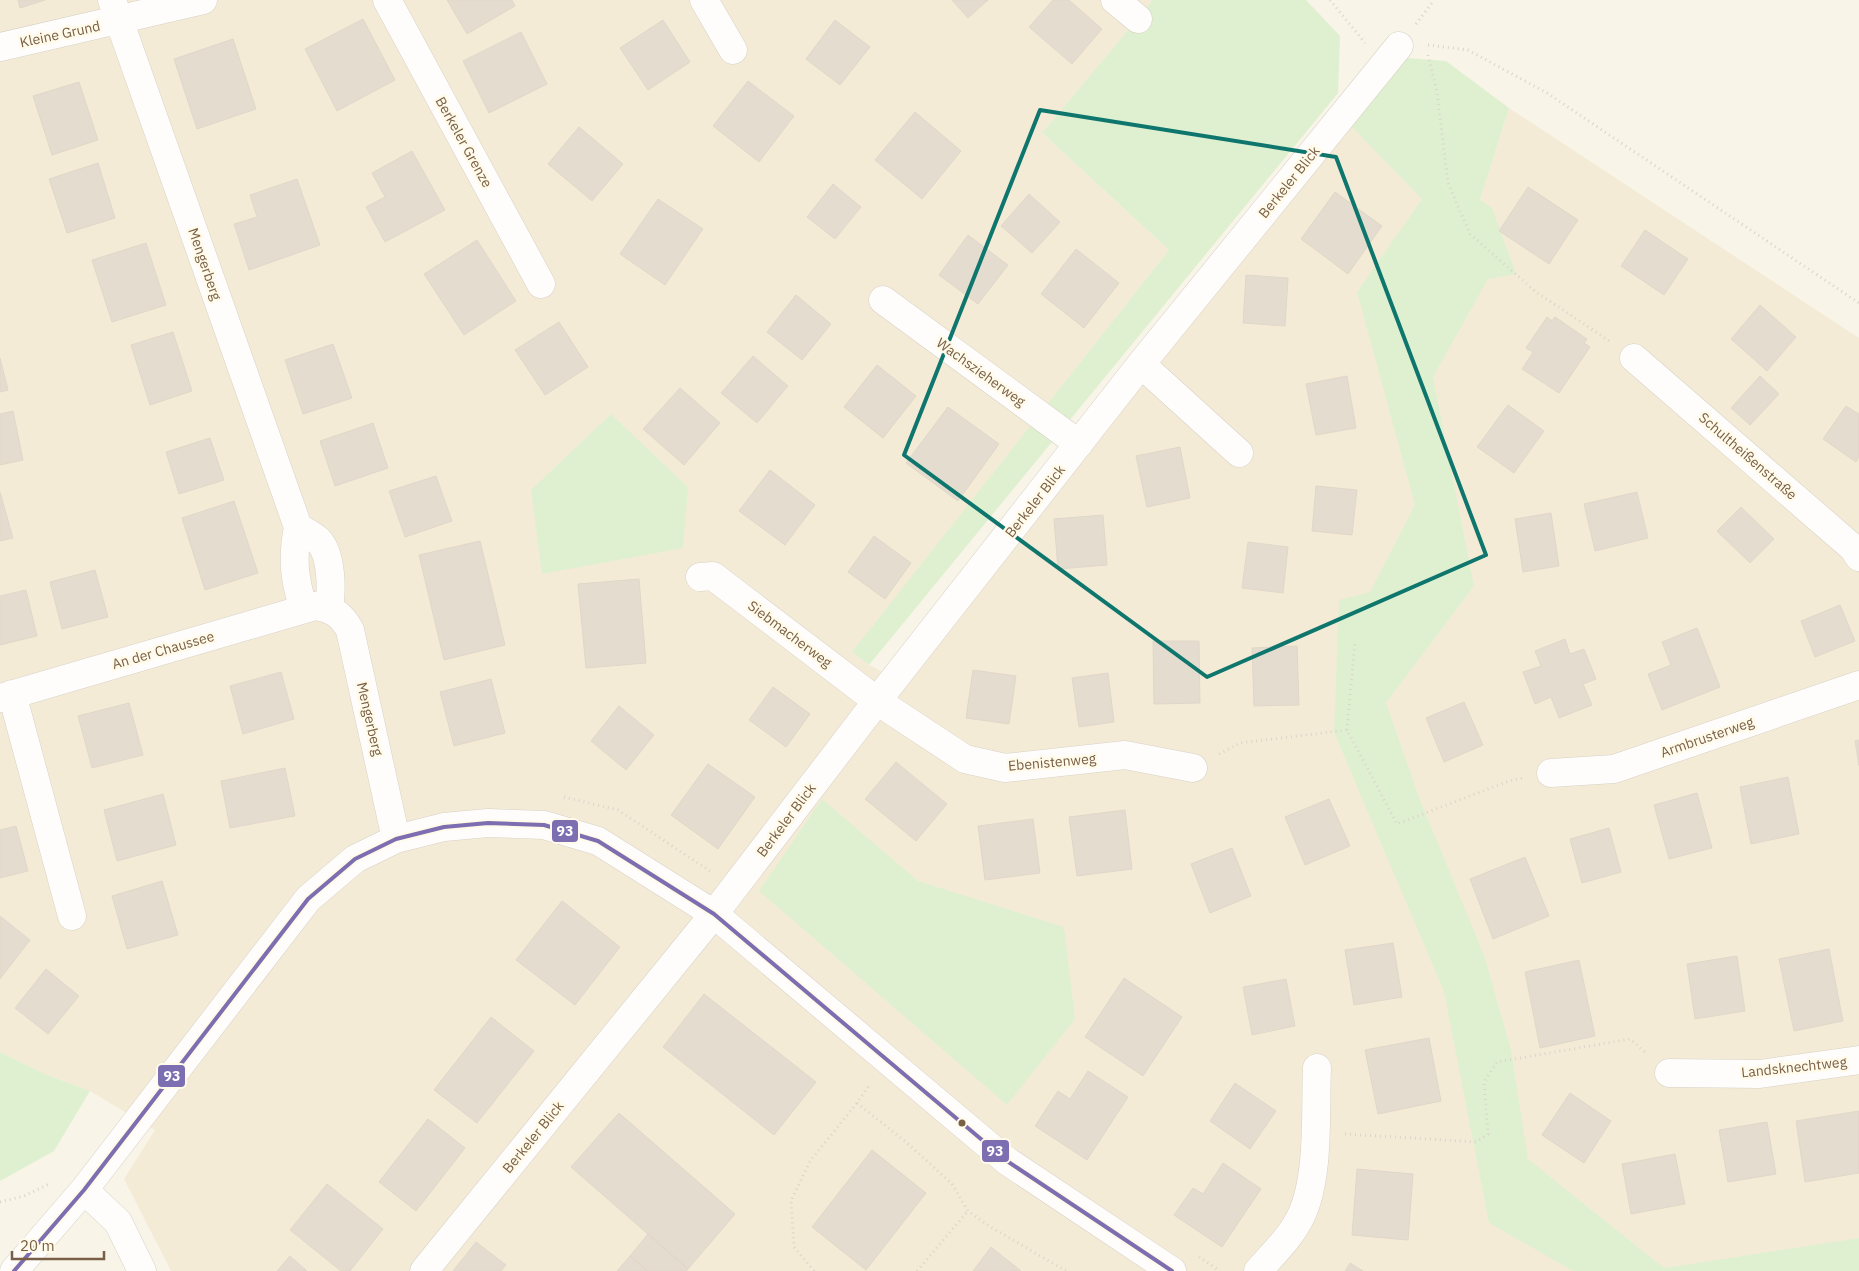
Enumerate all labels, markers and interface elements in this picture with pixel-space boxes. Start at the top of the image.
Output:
street label: Kleine Grund [18,17,102,51]
street label: Berkeler Grenze [432,93,497,191]
street label: Berkeler Blick [1254,142,1324,222]
street label: Mengerberg [184,226,226,303]
street label: Wachszieherweg [933,334,1030,411]
street label: Schultheißenstraße [1695,408,1801,504]
street label: Berkeler Blick [1001,460,1069,541]
street label: Siebmacherweg [744,596,836,672]
street label: An der Chaussee [110,627,216,673]
street label: Mengerberg [353,680,387,758]
street label: Armbrusterweg [1658,712,1757,761]
street label: Ebenistenweg [1007,749,1097,775]
street label: Berkeler Blick [752,779,820,860]
line badge: 93 [551,819,579,843]
text: 93 [557,822,573,840]
street label: Landsknechtweg [1740,1052,1848,1081]
line badge: 93 [157,1064,186,1088]
text: 93 [164,1067,180,1085]
street label: Berkeler Blick [498,1097,568,1177]
unlabelled marker [957,1118,967,1128]
line badge: 93 [981,1139,1010,1163]
text: 93 [987,1142,1003,1160]
scale bar [12,1228,105,1260]
text: 20 m [20,1236,55,1255]

